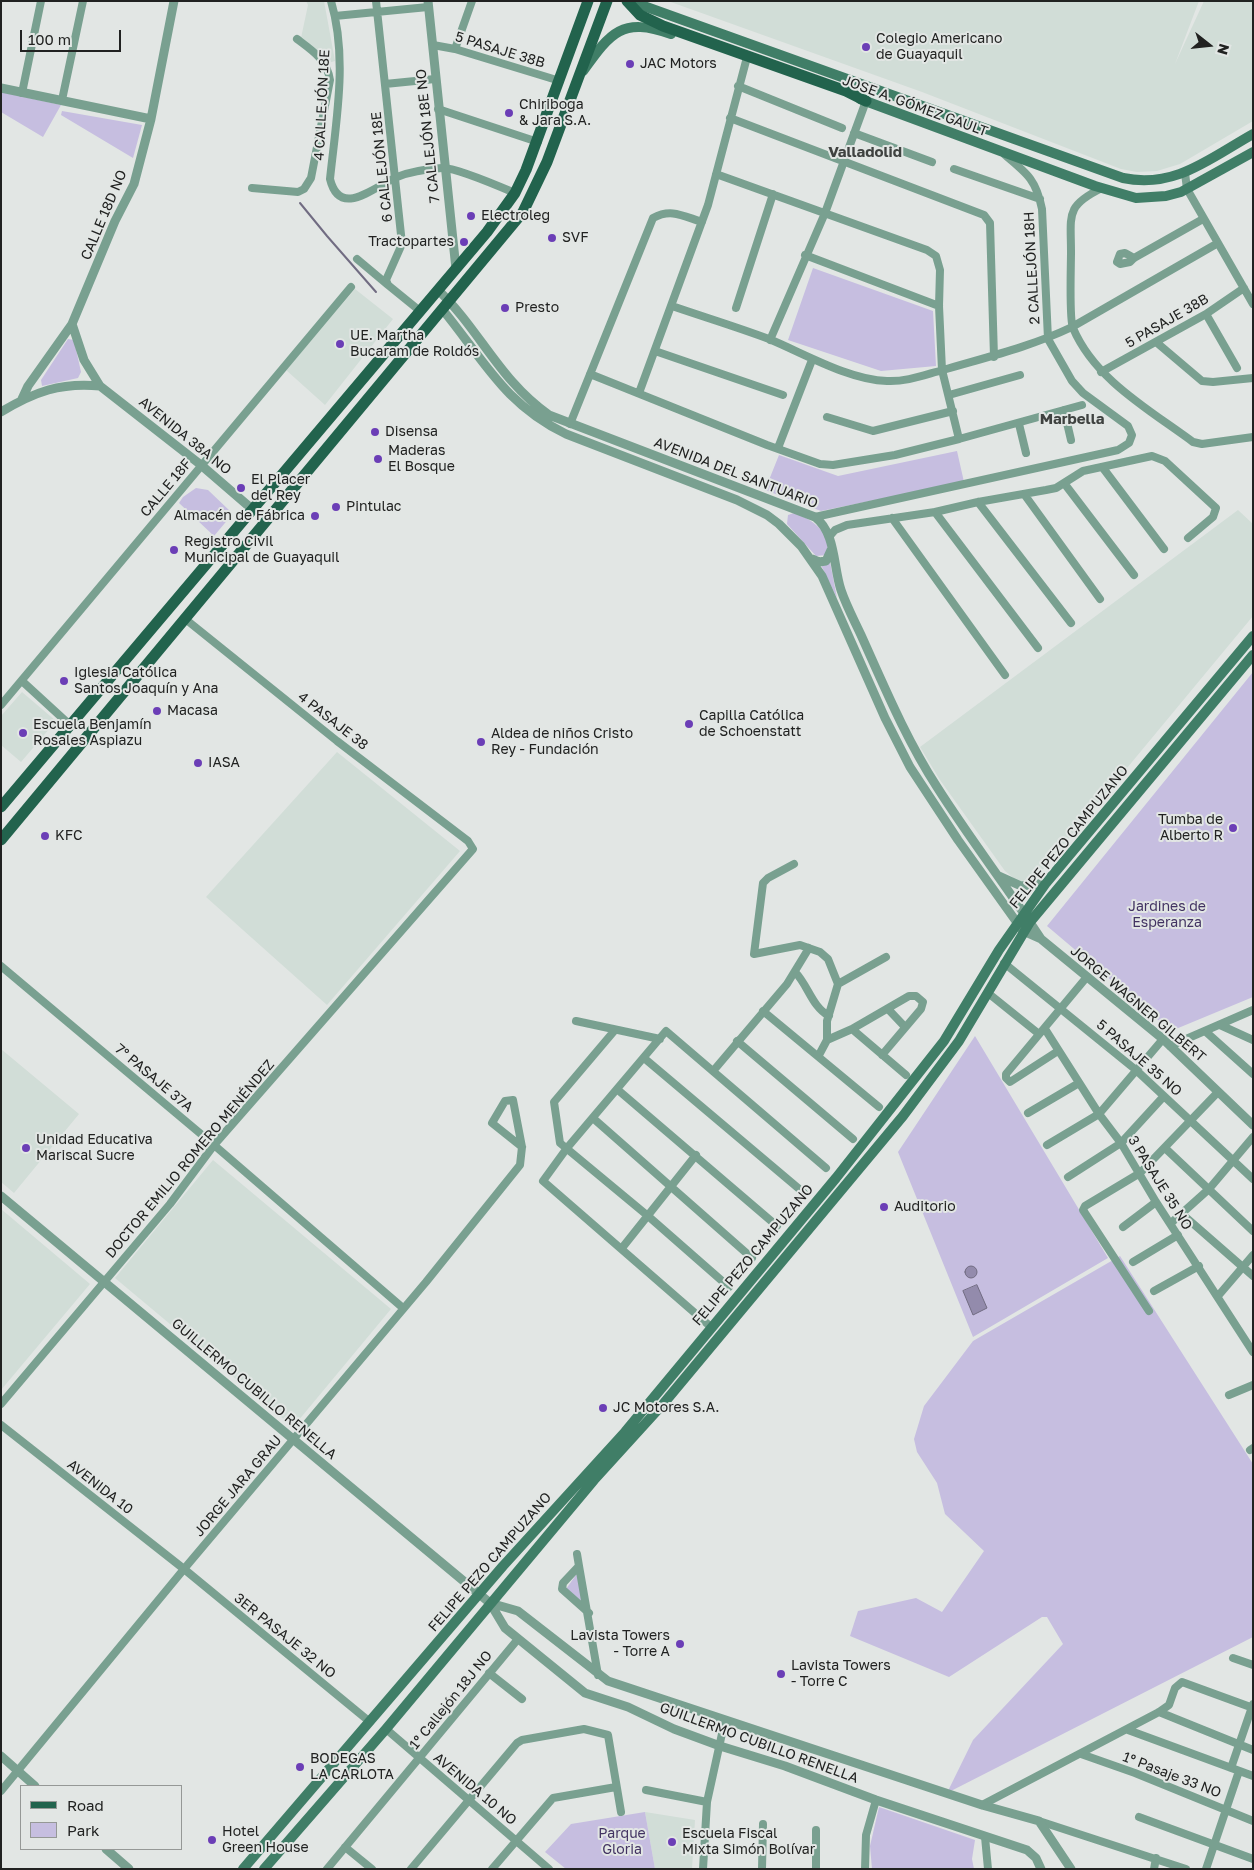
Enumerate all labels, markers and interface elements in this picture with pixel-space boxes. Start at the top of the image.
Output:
scale bar [22,20,124,52]
north arrow [1184,20,1234,70]
street label: 5 PASAJE 38B [453,28,547,72]
text: 100 m [28,30,71,48]
place label: Colegio Americano de Guayaquil [876,31,1002,64]
marker: Colegio Americano de Guayaquil [860,41,872,53]
text: N [1214,42,1234,57]
street label: 4 CALLEJÓN 18E [311,49,333,161]
place label: JAC Motors [640,56,717,72]
marker: JAC Motors [624,58,636,70]
street label: 7 CALLEJÓN 18E NO [413,68,443,204]
street label: JOSE A. GÓMEZ GAULT [840,72,990,140]
place label: Chiriboga & Jara S.A. [519,97,591,130]
marker: Chiriboga & Jara S.A. [503,107,515,119]
street label: 6 CALLEJÓN 18E [368,111,396,223]
district label: Valladolid [828,143,902,161]
street label: CALLE 18D NO [77,167,131,263]
place label: Electroleg [481,208,550,224]
marker: Electroleg [465,210,477,222]
street label: 2 CALLEJÓN 18H [1021,211,1043,325]
place label: SVF [562,230,588,246]
marker: SVF [546,232,558,244]
place label: Tractopartes [368,234,454,250]
marker: Tractopartes [458,236,470,248]
street label: 5 PASAJE 38B [1122,290,1212,352]
place label: Presto [515,300,559,316]
marker: Presto [499,302,511,314]
place label: UE. Martha Bucaram de Roldós [350,328,479,361]
marker: UE. Martha Bucaram de Roldós [334,338,346,350]
street label: AVENIDA 38A NO [135,394,235,478]
district label: Marbella [1040,410,1104,428]
place label: Disensa [385,424,438,440]
marker: Disensa [369,426,381,438]
street label: AVENIDA DEL SANTUARIO [652,434,820,512]
place label: Maderas El Bosque [388,443,455,476]
marker: Maderas El Bosque [372,453,384,465]
street label: CALLE 18F [137,456,195,520]
place label: El Placer del Rey [251,472,310,504]
marker: El Placer del Rey [235,482,247,494]
place label: Pintulac [346,499,401,515]
marker: Pintulac [330,501,342,513]
place label: Almacén de Fábrica [174,508,305,524]
marker: Almacén de Fábrica [309,510,321,522]
place label: Registro Civil Municipal de Guayaquil [184,534,340,566]
marker: Registro Civil Municipal de Guayaquil [168,544,180,556]
place label: Iglesia Católica Santos Joaquín y Ana [74,665,219,698]
marker: Iglesia Católica Santos Joaquín y Ana [58,675,70,687]
street label: 4 PASAJE 38 [295,688,371,754]
place label: Macasa [167,703,218,719]
marker: Macasa [151,705,163,717]
place label: Capilla Católica de Schoenstatt [699,708,804,740]
place label: Escuela Benjamín Rosales Aspiazu [33,717,152,750]
marker: Capilla Católica de Schoenstatt [683,718,695,730]
place label: Aldea de niños Cristo Rey - Fundación [491,726,633,759]
marker: Escuela Benjamín Rosales Aspiazu [17,727,29,739]
marker: Aldea de niños Cristo Rey - Fundación [475,736,487,748]
place label: IASA [208,755,240,771]
marker: IASA [192,757,204,769]
street label: FELIPE PEZO CAMPUZANO [1006,762,1132,912]
place label: Tumba de Alberto R [1158,812,1223,844]
marker: Tumba de Alberto R [1227,822,1239,834]
place label: KFC [55,828,82,844]
marker: KFC [39,830,51,842]
park label: Jardines de Esperanza [1128,899,1206,932]
street label: JORGE WAGNER GILBERT [1067,942,1209,1066]
street label: 5 PASAJE 35 NO [1093,1016,1185,1100]
street label: 7° PASAJE 37A [112,1040,196,1116]
street label: DOCTOR EMILIO ROMERO MENÉNDEZ [102,1057,278,1261]
place label: Unidad Educativa Mariscal Sucre [36,1132,153,1164]
street label: 3 PASAJE 35 NO [1124,1133,1196,1233]
marker: Unidad Educativa Mariscal Sucre [20,1142,32,1154]
street label: FELIPE PEZO CAMPUZANO [689,1181,817,1329]
place label: Auditorio [894,1199,956,1215]
marker: Auditorio [878,1201,890,1213]
street label: GUILLERMO CUBILLO RENELLA [168,1315,340,1463]
place label: JC Motores S.A. [613,1400,719,1416]
marker: JC Motores S.A. [597,1402,609,1414]
street label: JORGE JARA GRAU [191,1432,285,1540]
street label: AVENIDA 10 [64,1456,136,1518]
street label: FELIPE PEZO CAMPUZANO [425,1489,555,1635]
street label: 3ER PASAJE 32 NO [231,1590,339,1682]
place label: Lavista Towers - Torre A [570,1628,670,1660]
marker: Lavista Towers - Torre A [674,1638,686,1650]
street label: 1º Callejón 18J NO [406,1647,496,1753]
place label: Lavista Towers - Torre C [791,1658,891,1690]
marker: Lavista Towers - Torre C [775,1668,787,1680]
street label: GUILLERMO CUBILLO RENELLA [657,1699,861,1787]
street label: 1º Pasaje 33 NO [1120,1748,1224,1802]
street label: AVENIDA 10 NO [430,1749,520,1829]
place label: BODEGAS LA CARLOTA [310,1751,394,1784]
marker: BODEGAS LA CARLOTA [294,1761,306,1773]
legend [20,1785,182,1850]
text: Road [67,1796,104,1814]
text: Park [67,1821,99,1839]
place label: Hotel Green House [222,1824,309,1856]
park label: Parque Gloria [598,1826,646,1858]
place label: Escuela Fiscal Mixta Simón Bolívar [682,1826,815,1858]
marker: Hotel Green House [206,1834,218,1846]
marker: Escuela Fiscal Mixta Simón Bolívar [666,1836,678,1848]

